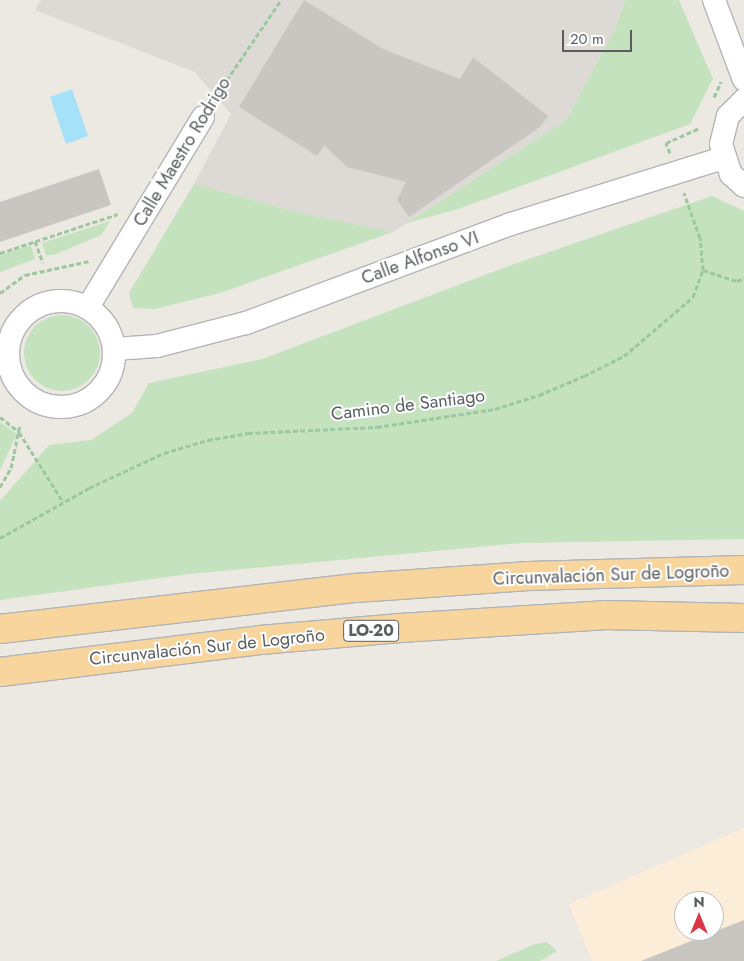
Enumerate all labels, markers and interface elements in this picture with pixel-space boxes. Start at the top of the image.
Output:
scale bar [564,20,634,52]
text: 20 m [570,28,604,50]
street label: Calle Maestro Rodrigo [129,73,235,231]
street label: Calle Alfonso VI [358,227,482,289]
street label: Camino de Santiago [330,385,486,425]
street label: Circunvalación Sur de Logroño [492,560,730,590]
road number: LO-20 [342,618,400,644]
street label: Circunvalación Sur de Logroño [88,624,326,670]
north arrow [674,891,724,941]
text: N [693,892,705,912]

